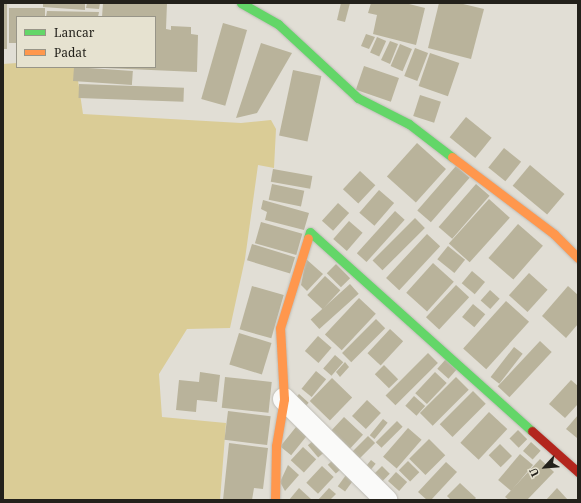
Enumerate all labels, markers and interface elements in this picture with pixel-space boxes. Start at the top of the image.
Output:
legend [16,16,156,68]
text: Lancar [54,24,94,41]
text: Padat [54,44,86,61]
north arrow [525,447,565,487]
text: U [525,465,542,479]

